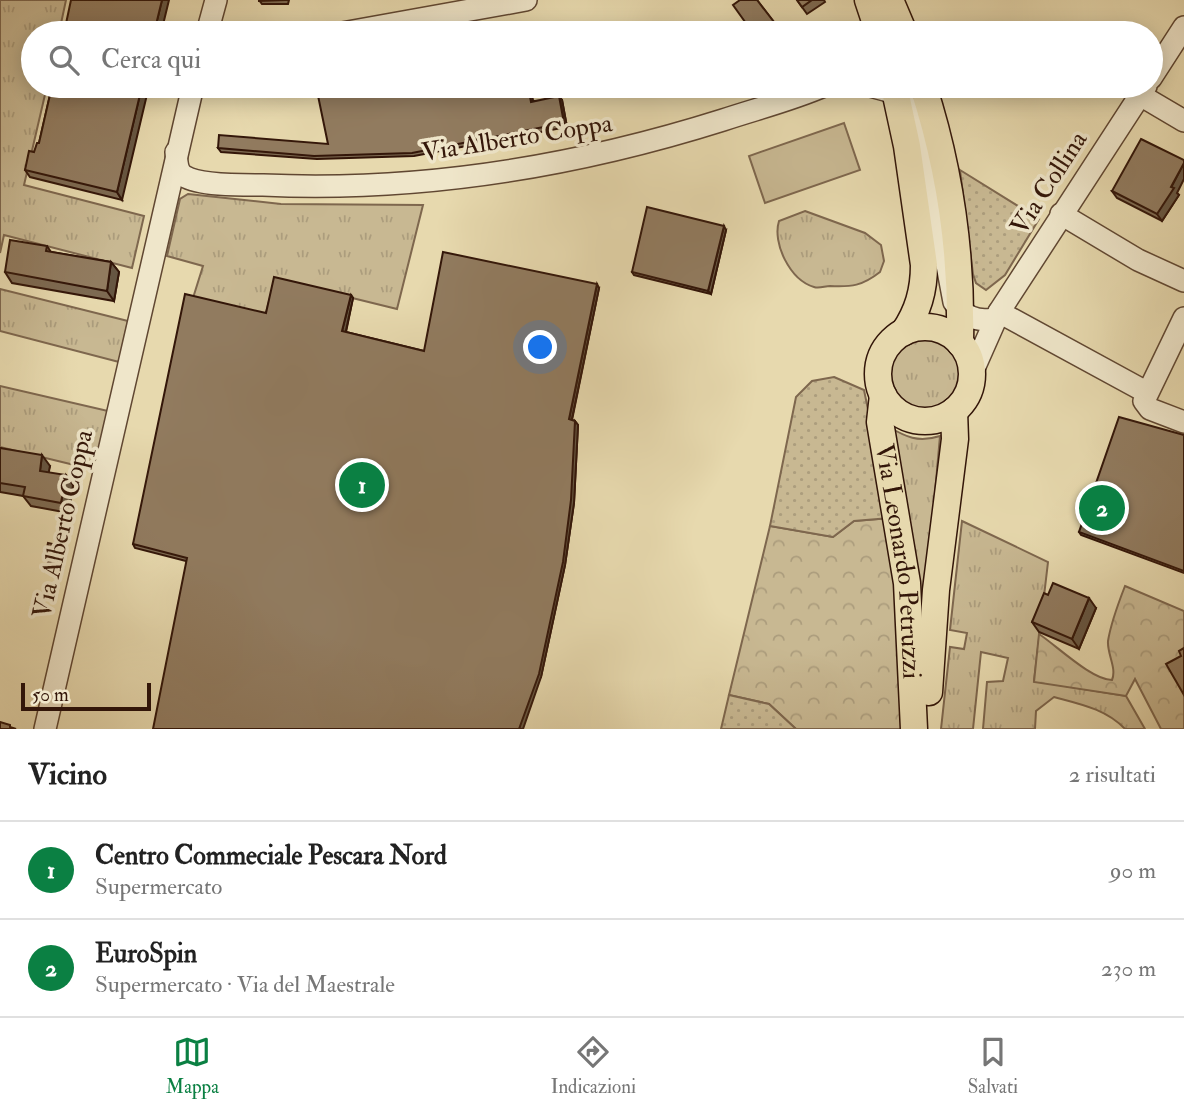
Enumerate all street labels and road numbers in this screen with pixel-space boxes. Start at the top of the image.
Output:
street label: Via Alberto Coppa [419,107,615,170]
street label: Via Collina [1004,125,1094,241]
street label: Via Alberto Coppa [26,426,101,622]
street label: Via Leonardo Petruzzi [868,441,928,680]

